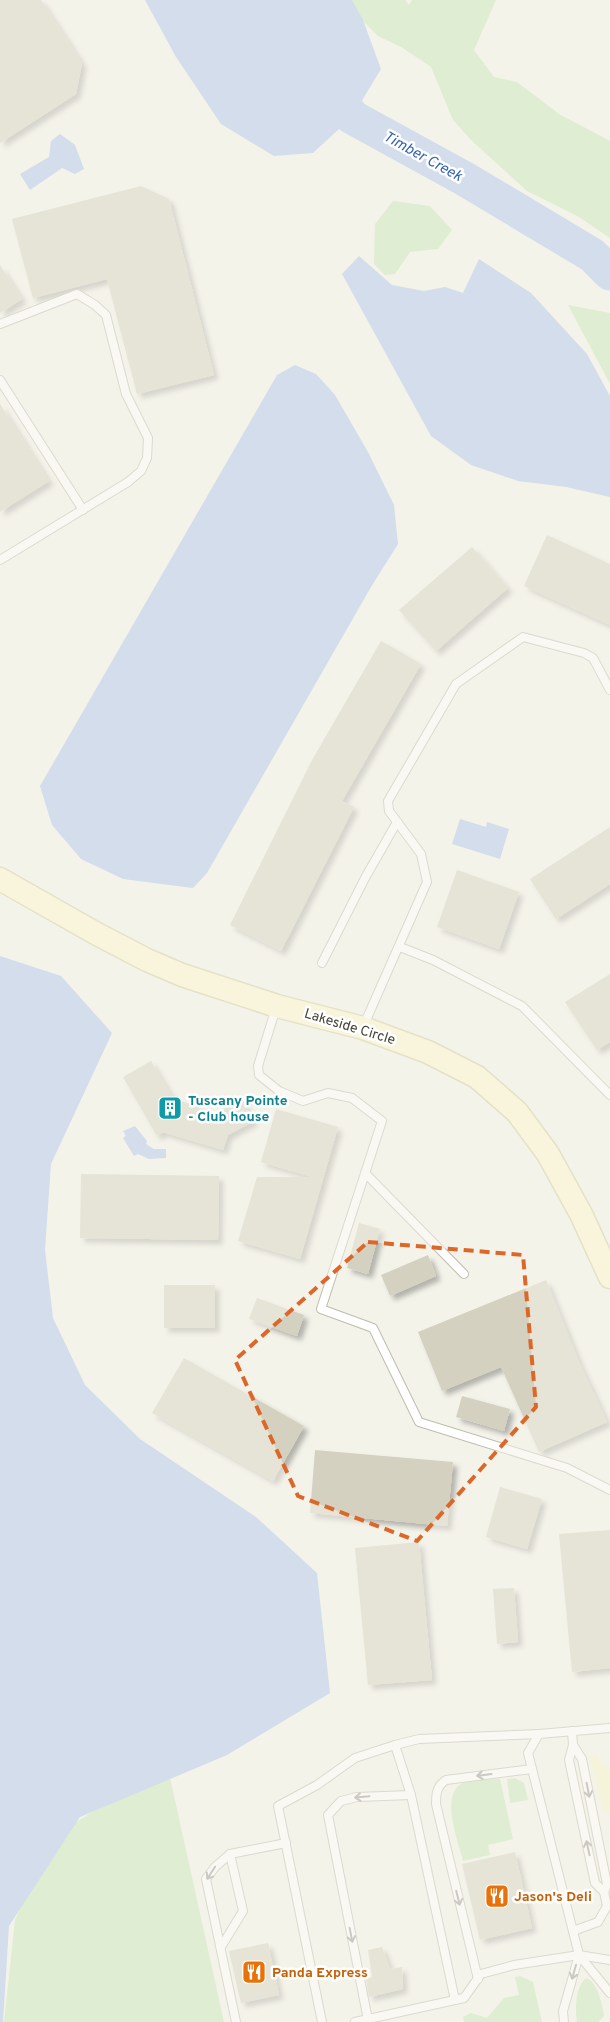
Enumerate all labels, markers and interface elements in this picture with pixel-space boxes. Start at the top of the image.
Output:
water label: Timber Creek [380,128,465,187]
street label: Lakeside Circle [302,1006,397,1049]
place label: Tuscany Pointe - Club house [188,1093,288,1126]
building icon: Tuscany Pointe - Club house [157,1095,183,1121]
one-way arrow [476,1770,492,1780]
one-way arrow [584,1782,594,1798]
one-way arrow [354,1793,370,1802]
one-way arrow [583,1840,592,1856]
one-way arrow [206,1866,217,1880]
restaurant icon: Jason's Deli [484,1883,510,1909]
one-way arrow [454,1889,463,1905]
place label: Jason's Deli [514,1889,592,1906]
one-way arrow [347,1927,357,1943]
restaurant icon: Panda Express [241,1959,267,1985]
one-way arrow [569,1964,578,1980]
place label: Panda Express [272,1965,368,1982]

